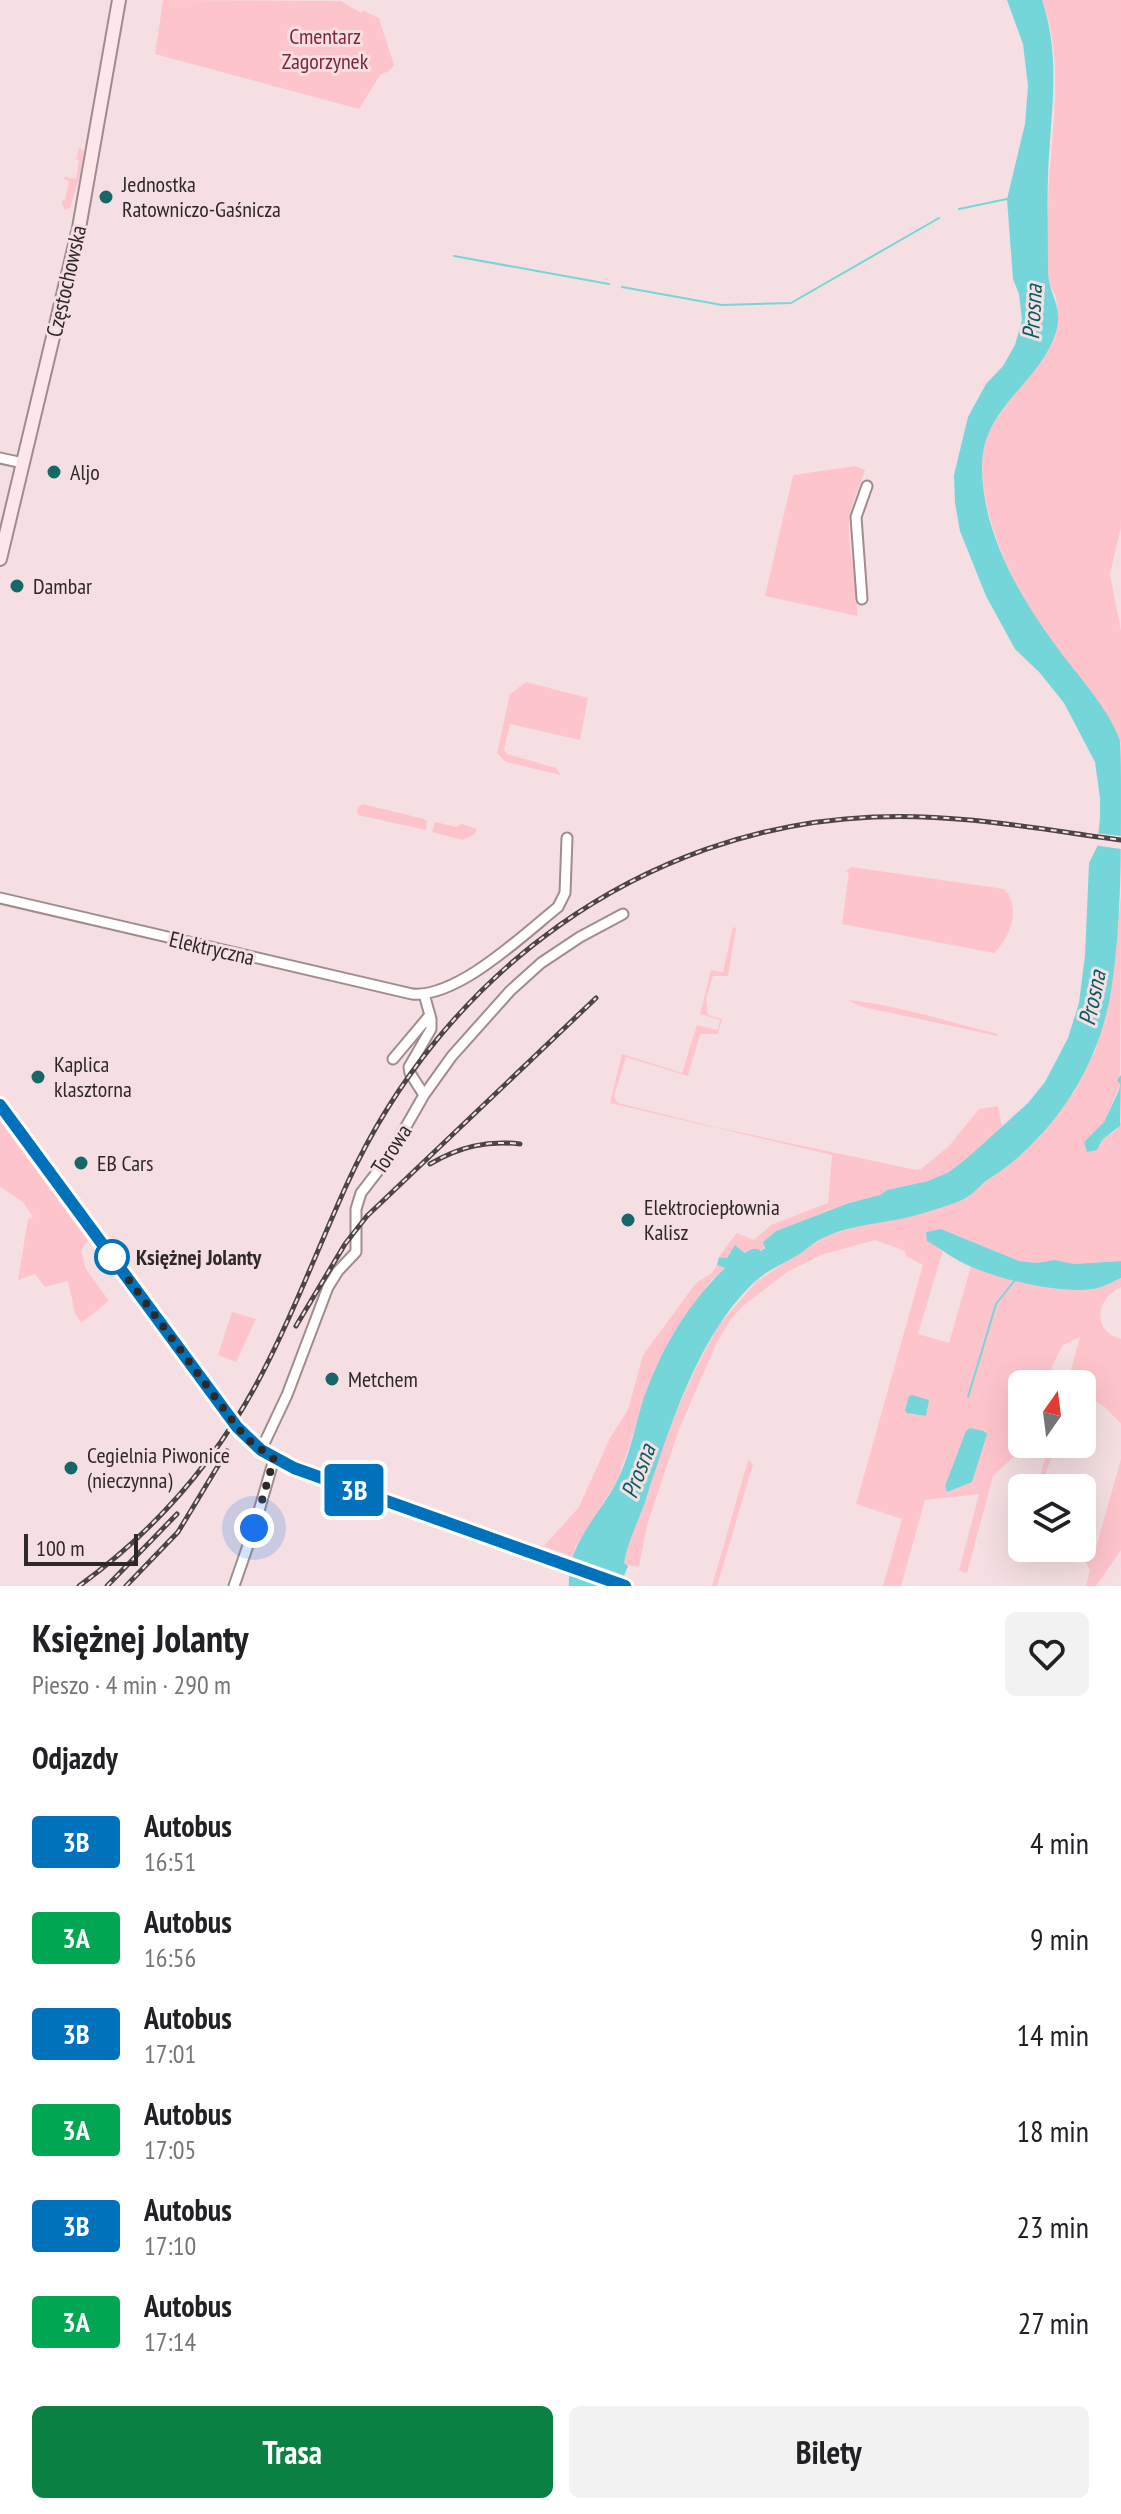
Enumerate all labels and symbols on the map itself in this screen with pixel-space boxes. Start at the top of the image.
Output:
park label: Cmentarz Zagorzynek [282,22,369,75]
place label: Jednostka Ratowniczo-Gaśnicza [121,170,281,223]
marker: Jednostka Ratowniczo-Gaśnicza [97,188,115,206]
street label: Częstochowska [40,222,92,340]
water label: Prosna [1015,282,1049,340]
place label: Aljo [70,458,100,486]
marker: Aljo [45,463,63,481]
place label: Dambar [33,572,92,600]
marker: Dambar [8,577,26,595]
street label: Elektryczna [167,925,257,971]
water label: Prosna [1071,966,1113,1028]
place label: Kaplica klasztorna [54,1050,132,1103]
marker: Kaplica klasztorna [29,1068,47,1086]
street label: Torowa [365,1119,417,1179]
place label: EB Cars [97,1149,154,1177]
marker: EB Cars [72,1154,90,1172]
place label: Elektrociepłownia Kalisz [644,1193,780,1246]
marker: Elektrociepłownia Kalisz [619,1211,637,1229]
marker: Księżnej Jolanty [95,1240,129,1274]
place label: Księżnej Jolanty [136,1243,263,1271]
place label: Metchem [348,1365,418,1393]
marker: Metchem [323,1370,341,1388]
north arrow [1008,1370,1096,1458]
water label: Prosna [614,1438,663,1502]
place label: Cegielnia Piwonice (nieczynna) [87,1441,230,1494]
marker: Cegielnia Piwonice (nieczynna) [62,1459,80,1477]
line badge: 3B [318,1464,390,1516]
your location [234,1508,274,1548]
scale bar [24,1530,138,1566]

